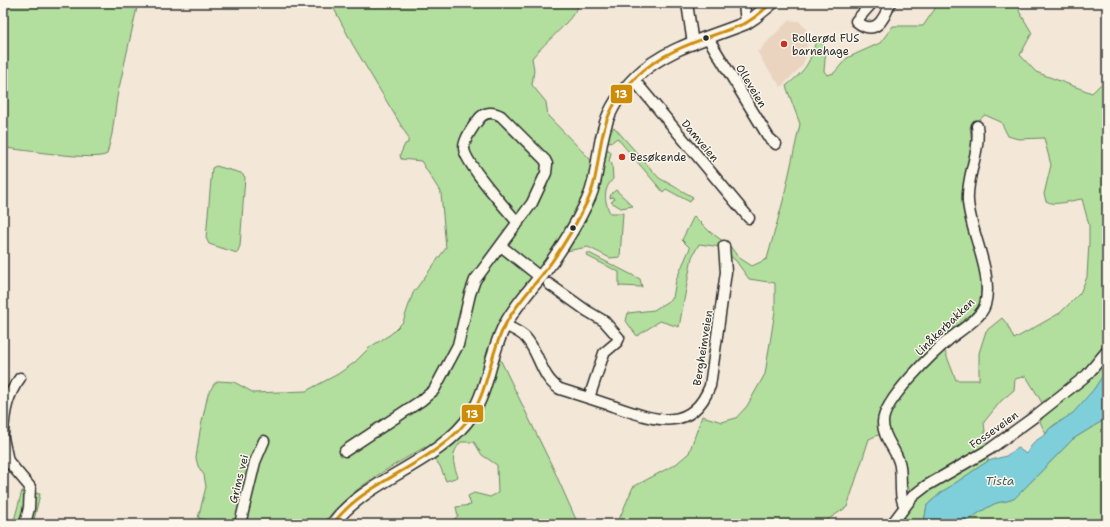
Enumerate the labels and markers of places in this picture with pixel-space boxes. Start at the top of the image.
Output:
place label: Bollerød FUS barnehage [792,31,859,59]
unlabelled marker [701,33,711,43]
marker: Bollerød FUS barnehage [779,39,789,49]
place label: Besøkende [630,150,686,165]
marker: Besøkende [617,152,627,162]
unlabelled marker [568,223,578,233]

